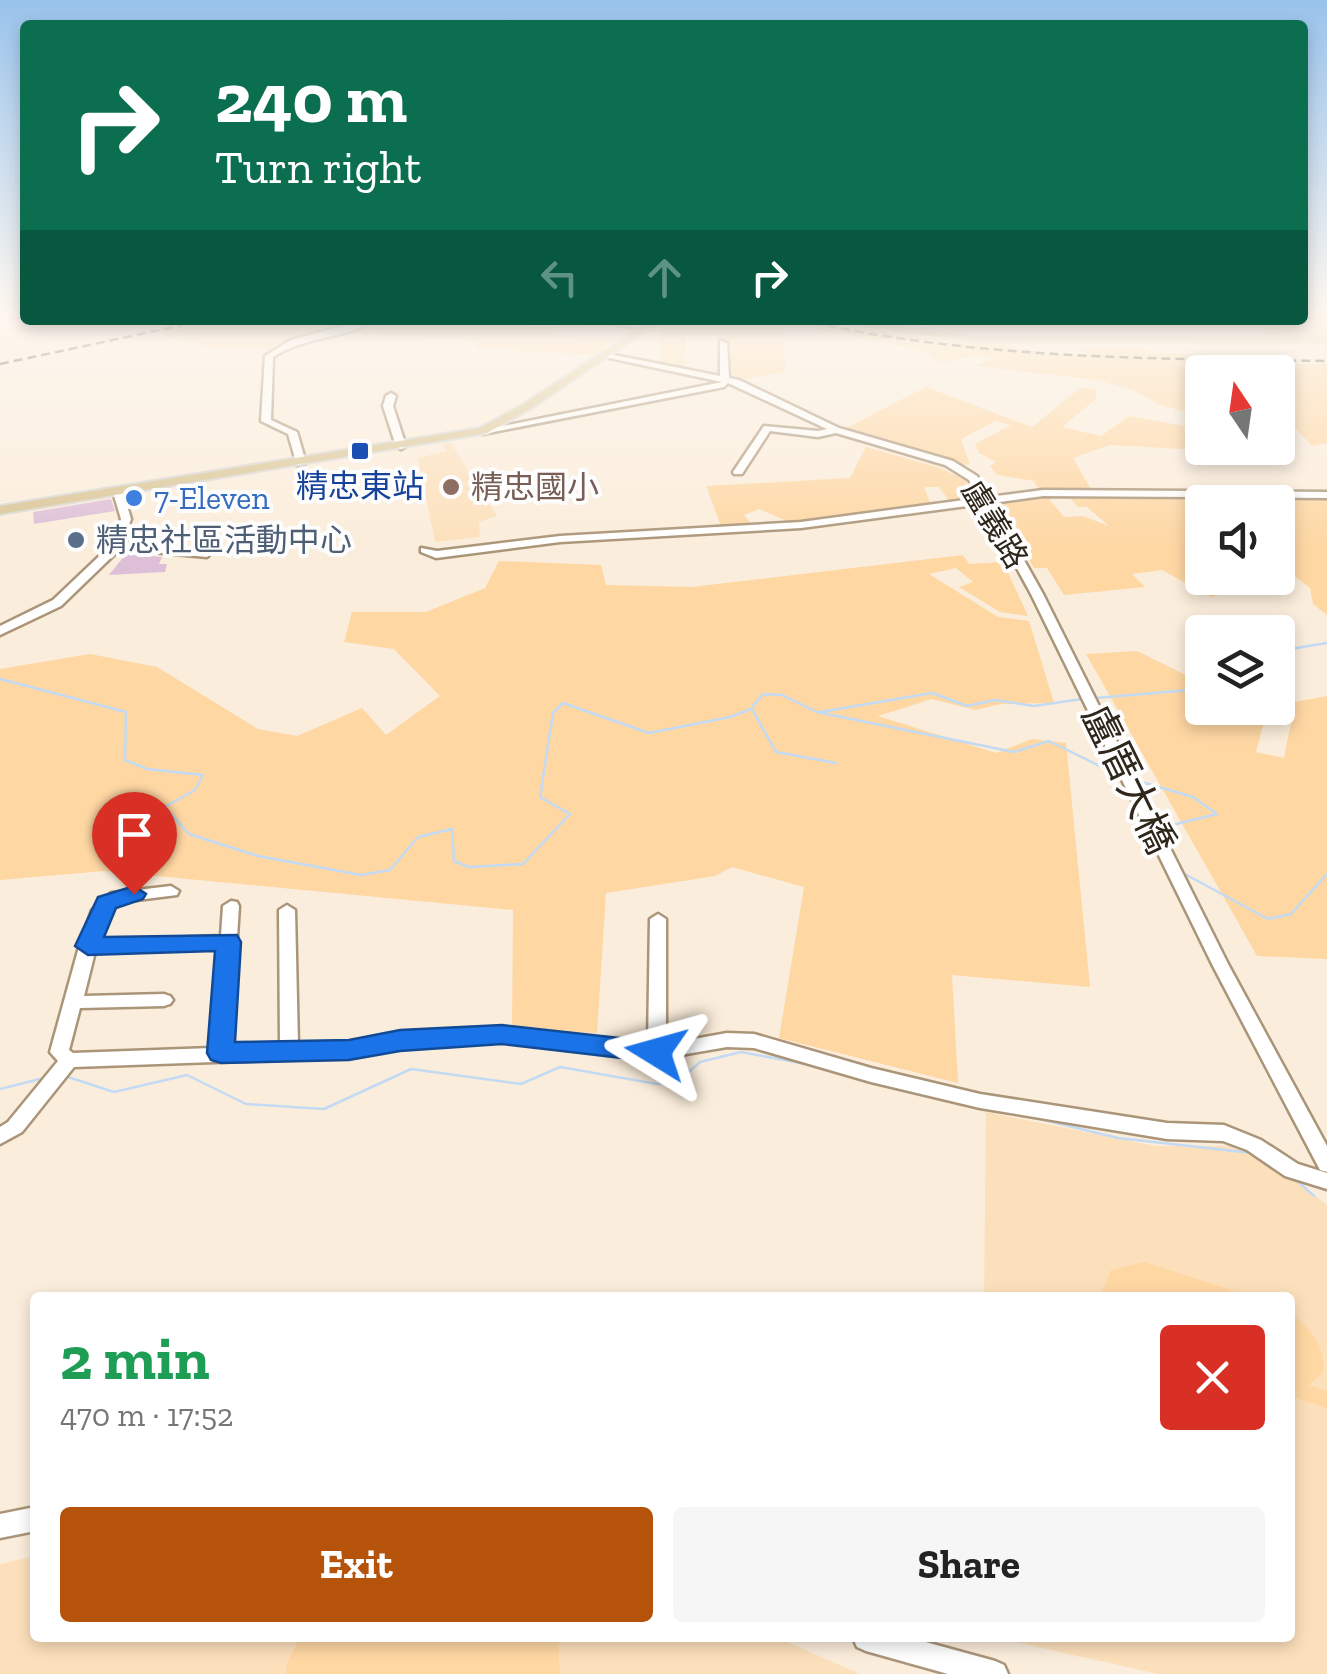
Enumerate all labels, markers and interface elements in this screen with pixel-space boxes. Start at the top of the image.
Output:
text: 240 m [215,56,407,140]
icon: right [50,60,180,190]
text: Turn right [215,141,421,195]
icon: left [532,250,587,305]
icon: ahead [637,250,692,305]
icon: right [742,250,797,305]
north arrow [1185,355,1295,465]
map controls [1185,355,1295,725]
marker: 精忠東站 [349,440,371,462]
place label: 精忠東站 [296,467,424,505]
place label: 精忠國小 [471,468,599,506]
street label: 盧義路 [954,473,1036,575]
marker: 精忠國小 [440,476,462,498]
place label: 7-Eleven [154,479,270,517]
button: sound [1185,485,1295,595]
marker: 7-Eleven [123,487,145,509]
place label: 精忠社區活動中心 [96,521,352,559]
marker: 精忠社區活動中心 [65,529,87,551]
button: layers [1185,615,1295,725]
street label: 盧厝大橋 [1072,697,1186,861]
pin [92,792,177,895]
icon: arrive [107,807,162,862]
position arrow [604,1000,708,1104]
text: 2 min [60,1322,210,1394]
button: close [1160,1325,1265,1430]
text: 470 m · 17:52 [60,1396,234,1434]
button: Exit [60,1507,653,1622]
button: Share [673,1507,1265,1622]

